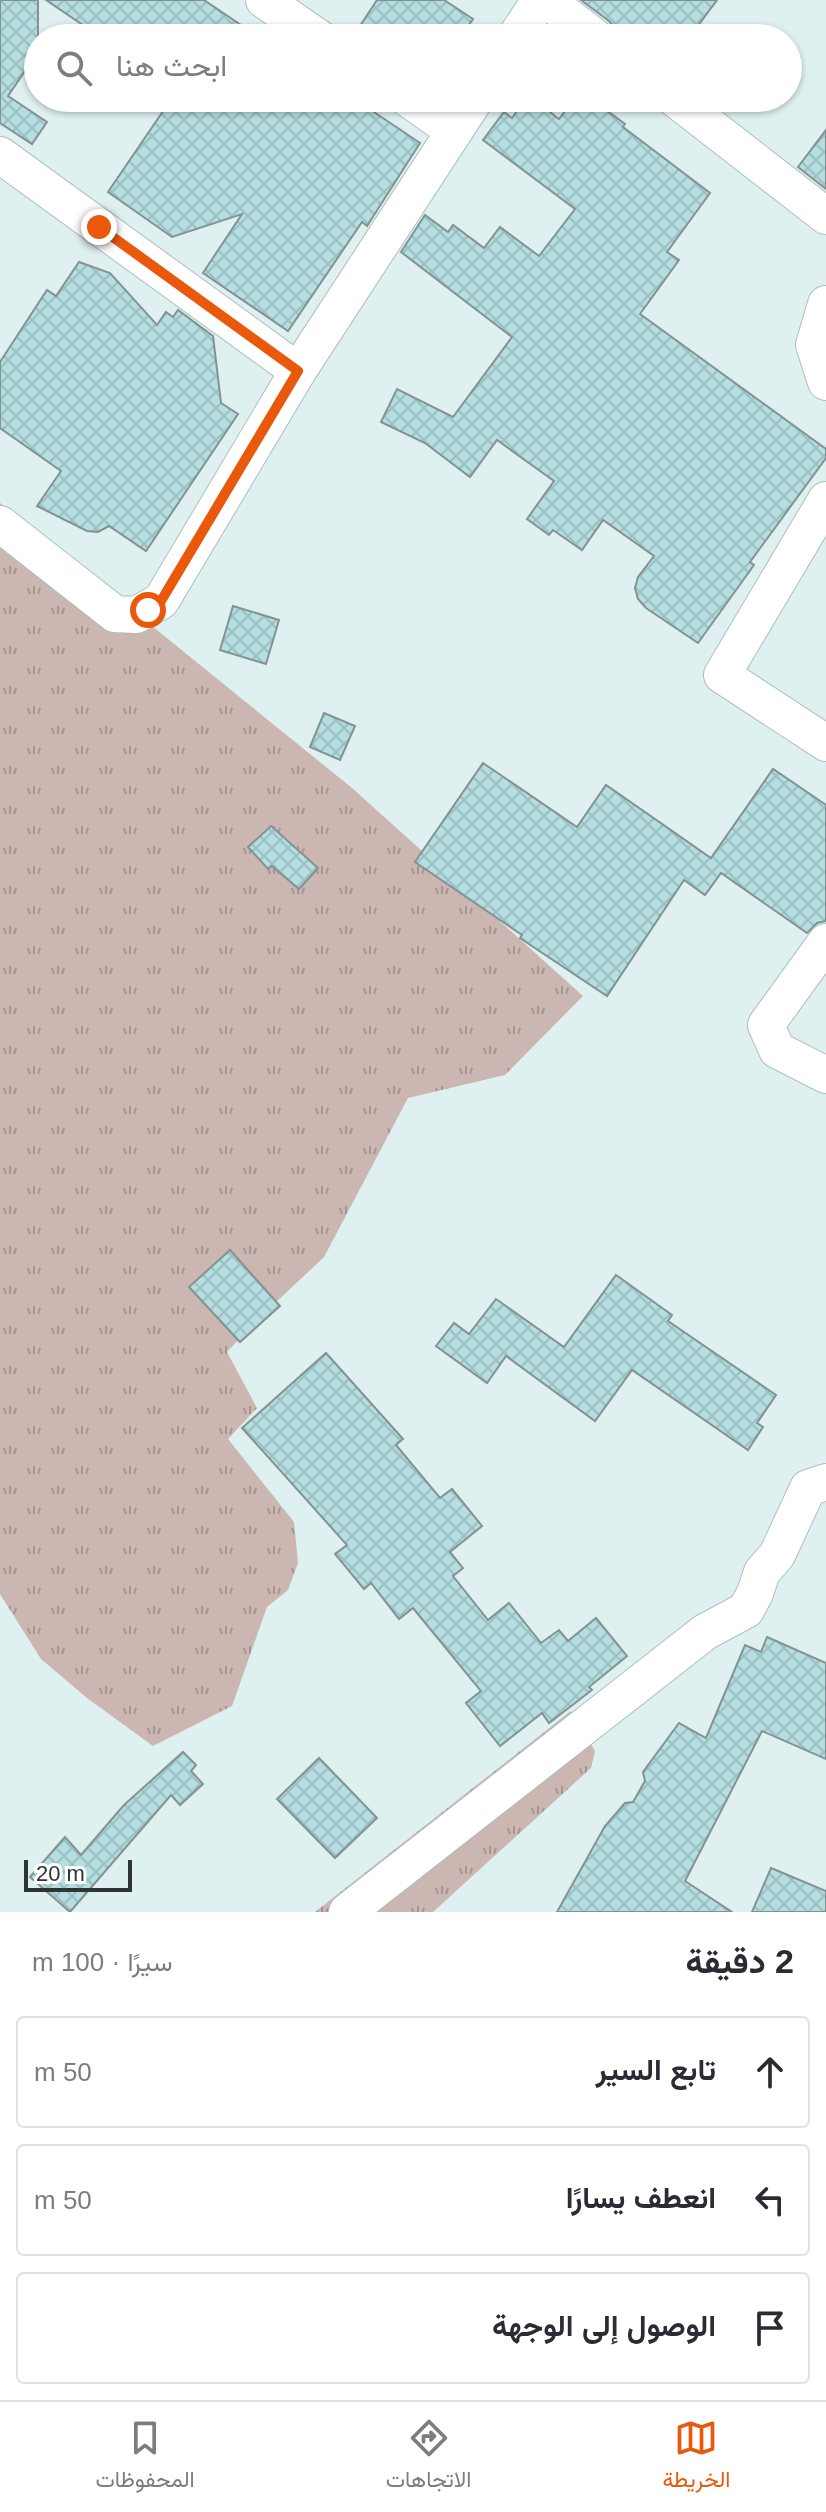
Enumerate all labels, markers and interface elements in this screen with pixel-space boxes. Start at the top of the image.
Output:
search box [24,24,802,112]
icon: search [52,46,96,90]
text: ابحث هنا [116,49,227,82]
route end [81,209,117,245]
route start [130,592,166,628]
scale bar [24,1856,132,1892]
text: 20 m [36,1861,85,1886]
text: 2 دقيقة [685,1942,794,1980]
text: سيرًا · 100 m [32,1947,173,1977]
icon: ahead [748,2050,792,2094]
text: تابع السير [596,2053,716,2086]
text: 50 m [34,2057,92,2087]
icon: left [748,2178,792,2222]
text: انعطف يسارًا [566,2181,716,2214]
text: 50 m [34,2185,92,2215]
icon: arrive [748,2306,792,2350]
text: الوصول إلى الوجهة [492,2309,716,2342]
tab: المحفوظات [96,2416,195,2499]
tab: الاتجاهات [386,2416,471,2499]
tab: الخريطة [662,2416,730,2499]

